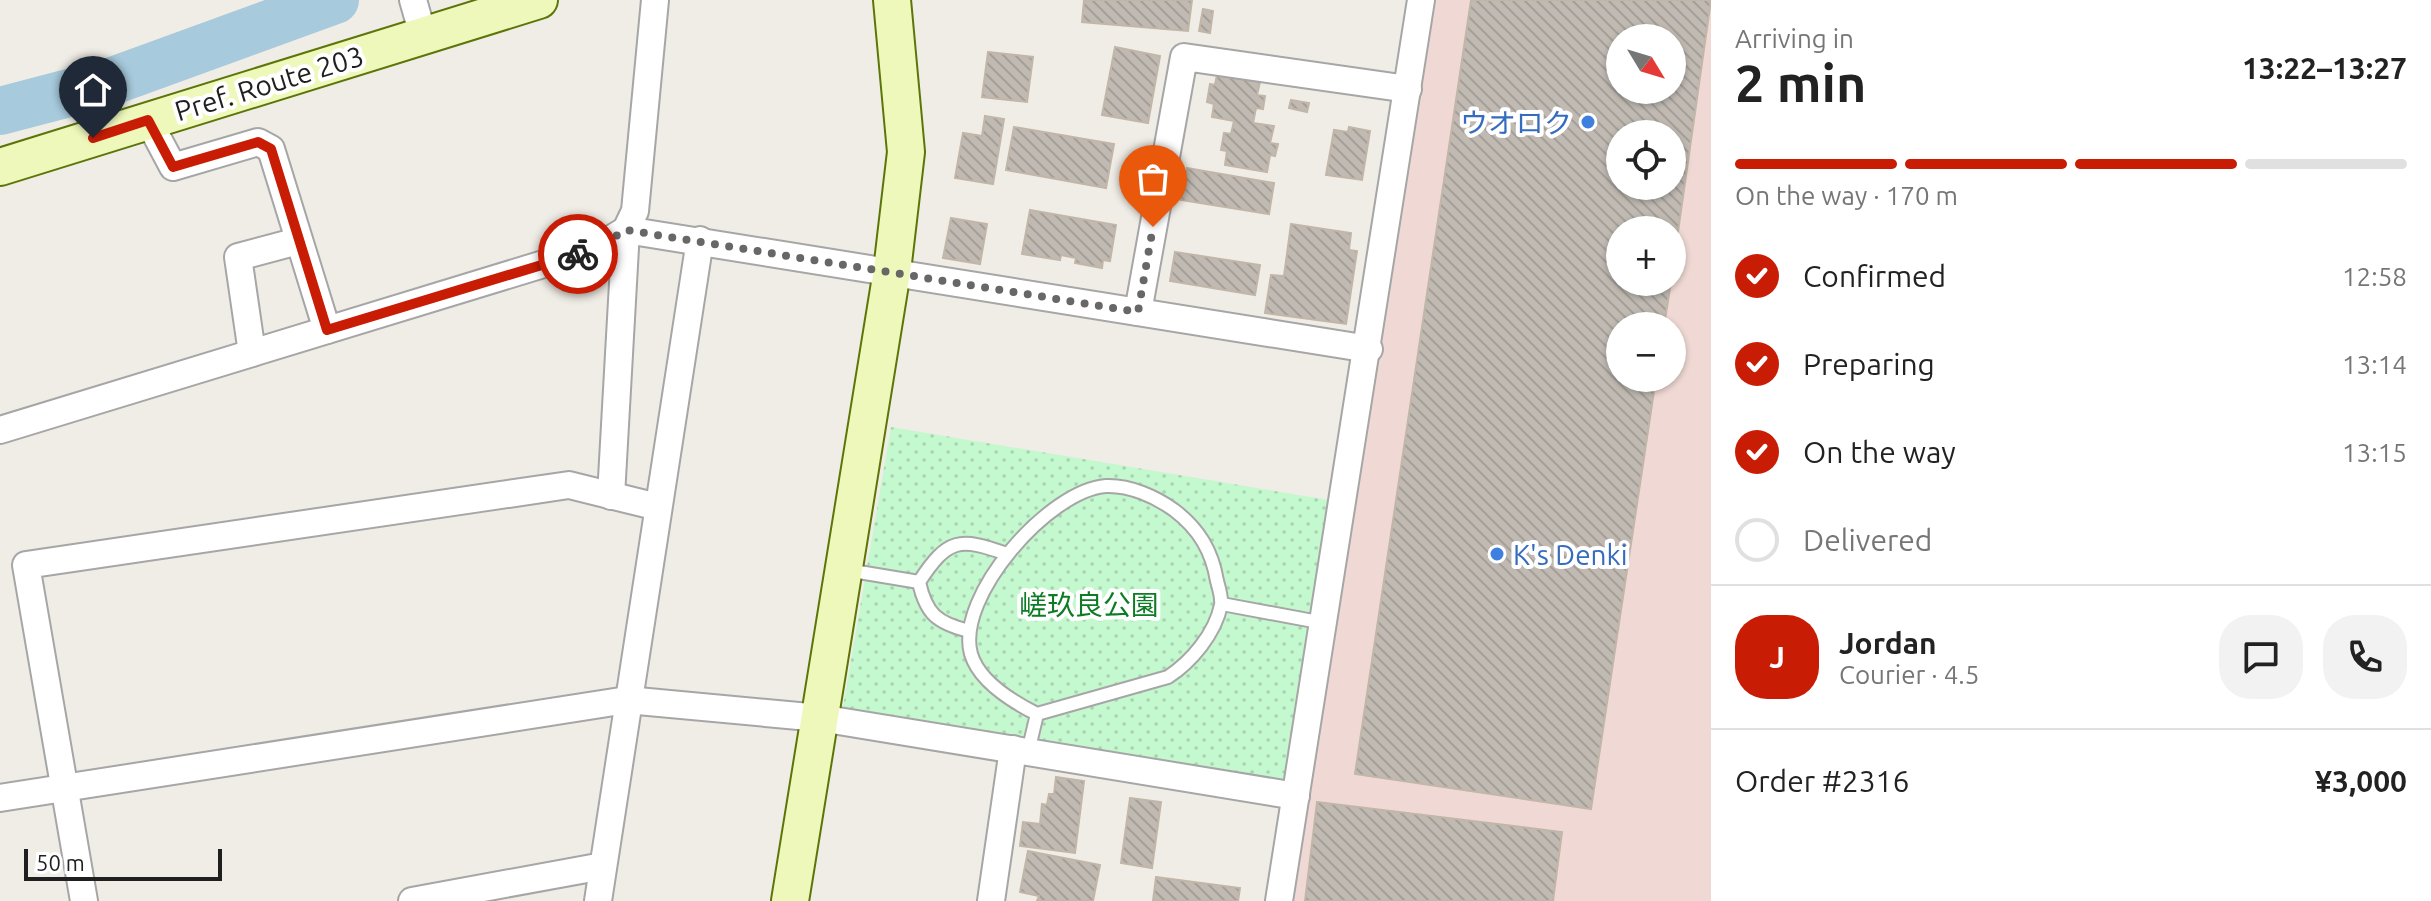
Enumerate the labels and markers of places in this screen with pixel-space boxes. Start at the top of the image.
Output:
pin [59,56,127,138]
place label: ウオロク [1460,107,1572,138]
marker: ウオロク [1579,113,1597,131]
pin [1119,145,1187,227]
place label: K's Denki [1513,539,1628,570]
marker: K's Denki [1488,545,1506,563]

